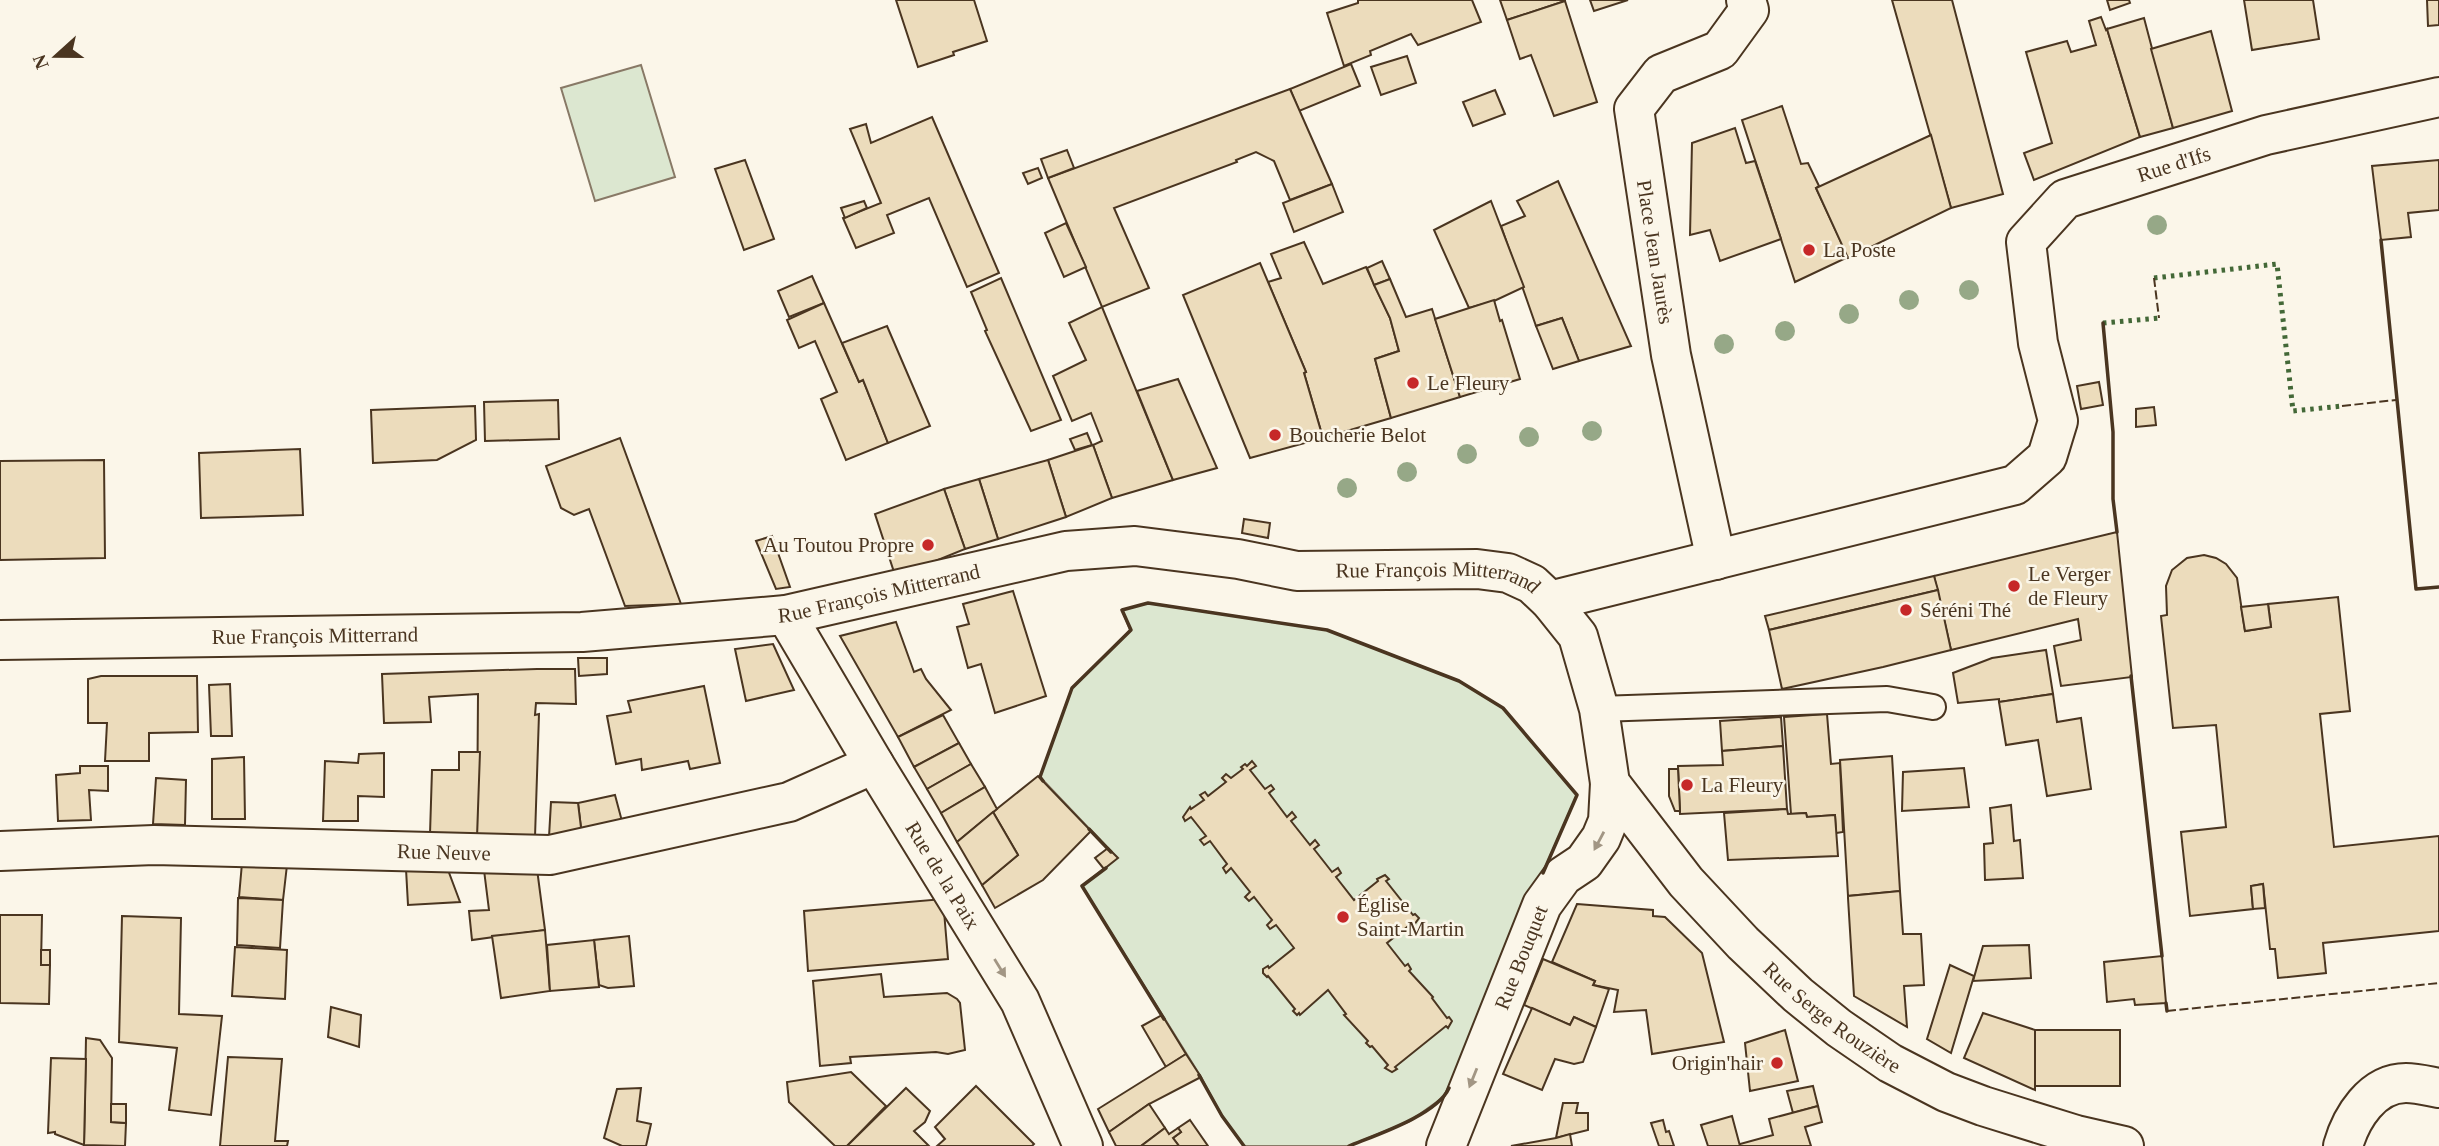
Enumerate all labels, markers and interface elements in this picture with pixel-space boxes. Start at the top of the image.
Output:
north arrow [21,21,91,91]
text: N [28,51,53,72]
street label: Rue d'Ifs [2134,141,2214,187]
street label: Place Jean Jaurès [1632,178,1678,326]
place label: La Poste [1823,238,1896,262]
marker: La Poste [1801,242,1817,258]
place label: Le Fleury [1427,371,1510,395]
marker: Le Fleury [1405,375,1421,391]
place label: Boucherie Belot [1289,423,1426,447]
marker: Boucherie Belot [1267,427,1283,443]
place label: Au Toutou Propre [763,533,914,557]
marker: Au Toutou Propre [920,537,936,553]
street label: Rue François Mitterrand [1335,557,1546,598]
street label: Rue François Mitterrand [777,559,983,628]
place label: Le Verger de Fleury [2028,562,2111,610]
marker: Le Verger de Fleury [2006,578,2022,594]
place label: Séréni Thé [1920,598,2011,622]
marker: Séréni Thé [1898,602,1914,618]
street label: Rue François Mitterrand [212,622,419,649]
place label: La Fleury [1701,773,1784,797]
marker: La Fleury [1679,777,1695,793]
street label: Rue de la Paix [900,817,985,934]
one-way arrow [1593,831,1604,851]
street label: Rue Neuve [397,839,491,865]
place label: Église Saint-Martin [1357,893,1465,941]
street label: Rue Bouquet [1490,902,1553,1013]
marker: Église Saint-Martin [1335,909,1351,925]
street label: Rue Serge Rouzière [1758,957,1905,1078]
one-way arrow [993,958,1006,977]
place label: Origin'hair [1672,1051,1763,1075]
marker: Origin'hair [1769,1055,1785,1071]
one-way arrow [1468,1067,1479,1088]

